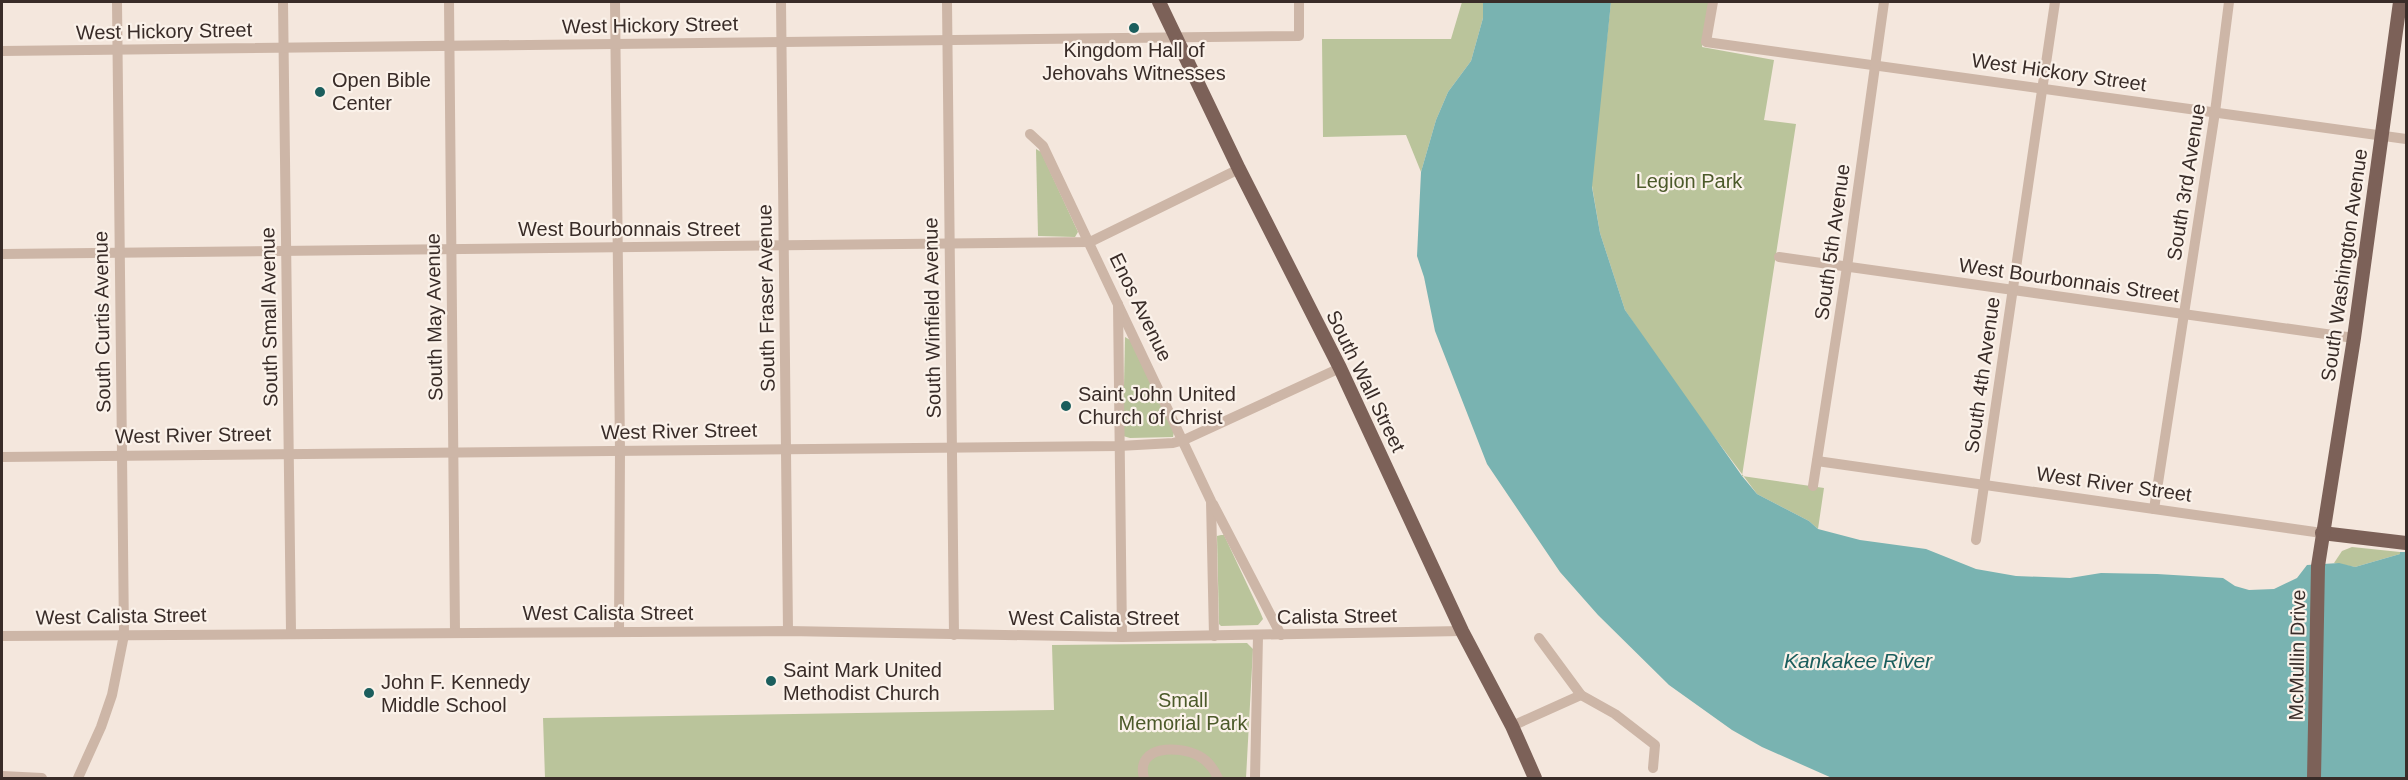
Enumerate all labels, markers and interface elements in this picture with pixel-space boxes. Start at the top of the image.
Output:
street label: West Hickory Street [562,12,739,38]
street label: West Hickory Street [76,18,253,44]
marker: Kingdom Hall of Jehovahs Witnesses [1127,21,1141,35]
place label: Kingdom Hall of Jehovahs Witnesses [1042,39,1226,84]
street label: West Hickory Street [1970,49,2148,95]
place label: Open Bible Center [332,69,431,114]
marker: Open Bible Center [313,85,327,99]
street label: South 3rd Avenue [2163,102,2209,262]
street label: South Washington Avenue [2317,147,2371,383]
street label: South 5th Avenue [1810,162,1854,322]
park label: Legion Park [1636,170,1743,192]
street label: South Fraser Avenue [753,204,779,392]
street label: South Winfield Avenue [919,217,945,419]
street label: West Bourbonnais Street [518,218,740,240]
street label: South Small Avenue [256,227,282,407]
street label: South Curtis Avenue [89,231,115,413]
street label: South May Avenue [422,233,446,401]
street label: Enos Avenue [1105,249,1177,365]
street label: West Bourbonnais Street [1958,254,2181,306]
street label: South 4th Avenue [1960,295,2004,455]
street label: South Wall Street [1322,307,1410,456]
place label: Saint John United Church of Christ [1078,383,1236,428]
marker: Saint John United Church of Christ [1059,399,1073,413]
street label: West River Street [601,419,758,443]
street label: West River Street [115,423,272,447]
street label: West River Street [2035,462,2193,506]
street label: McMullin Drive [2285,589,2309,721]
street label: West Calista Street [523,602,694,624]
street label: West Calista Street [35,604,207,628]
street label: Calista Street [1277,604,1398,628]
street label: West Calista Street [1009,607,1180,629]
water label: Kankakee River [1784,649,1933,672]
place label: Saint Mark United Methodist Church [783,659,942,704]
place label: John F. Kennedy Middle School [381,671,530,716]
marker: Saint Mark United Methodist Church [764,674,778,688]
marker: John F. Kennedy Middle School [362,686,376,700]
park label: Small Memorial Park [1119,689,1248,734]

